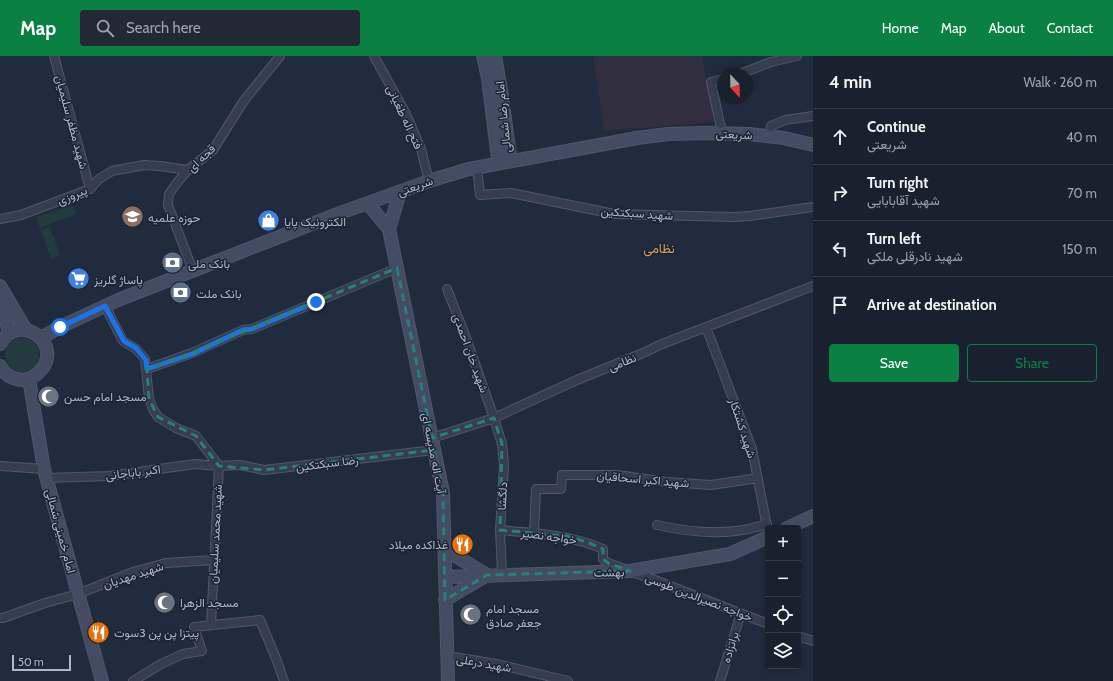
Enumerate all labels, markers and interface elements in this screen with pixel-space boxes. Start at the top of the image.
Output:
search box [80,10,360,46]
text: Map [20,17,56,40]
icon: search [94,17,116,39]
text: Search here [126,19,201,37]
text: Home [882,19,919,37]
text: Map [941,19,966,37]
text: About [988,19,1025,37]
text: Contact [1047,19,1093,37]
north arrow [717,68,753,104]
text: 4 min [829,72,872,92]
street label: شهید مظفر سلیمیان [51,73,92,171]
text: Walk · 260 m [1024,74,1097,90]
street label: امام رضا شمالی [492,80,515,154]
street label: فتح اله طغیانی [382,82,426,152]
text: Continue [867,118,926,136]
street label: شریعتی [715,126,753,143]
icon: ahead [829,126,851,148]
text: 40 m [1066,129,1097,145]
text: شریعتی [867,136,907,152]
street label: قجه ای [184,141,219,176]
street label: شریعتی [395,173,435,200]
text: Turn right [867,174,928,192]
street label: پیروزی [55,182,90,209]
icon: right [829,182,851,204]
text: 70 m [1067,185,1097,201]
text: شهید آقابابایی [867,192,940,208]
street label: شهید سبکتکین [600,203,674,224]
school or university icon: حوزه علمیه [119,204,145,230]
shop icon: الکترونیک پایا [255,208,281,234]
place label: حوزه علمیه [148,210,200,226]
place label: الکترونیک پایا [284,214,346,230]
text: Turn left [867,230,921,248]
icon: left [829,238,851,260]
district label: نظامی [643,240,675,257]
text: 150 m [1062,241,1097,257]
text: شهید نادرقلی ملکی [867,248,963,264]
bank icon: بانک ملی [159,250,185,276]
place label: بانک ملی [188,256,230,272]
supermarket icon: پاساژ گلریز [66,266,92,292]
place label: پاساژ گلریز [93,272,143,288]
bank icon: بانک ملت [167,280,193,306]
place label: بانک ملت [196,286,241,301]
route end [307,293,325,311]
icon: arrive [829,294,851,316]
text: Arrive at destination [867,296,997,314]
street label: شهید خان احمدی [449,311,492,395]
route start [51,318,69,336]
button: Save [829,344,959,382]
button: Share [967,344,1097,382]
street label: نظامی [606,350,639,375]
mosque icon: مسجد امام حسن [35,383,61,409]
place label: مسجد امام حسن [64,389,147,405]
street label: شهید کشتکار [725,395,760,460]
street label: آیت اله مدیسه ای [418,411,449,496]
street label: رضا سبکتکین [295,452,359,475]
street label: اکبر باباجانی [105,461,162,484]
street label: شهید اکبر اسحاقیان [596,467,690,492]
street label: دلگشا [494,481,510,511]
street label: شهید محمد سلیمیان [205,484,226,584]
street label: امام خمینی شمالی [42,487,79,575]
street label: خواجه نصیر [519,525,578,548]
map controls [765,525,801,669]
button: + [765,525,801,561]
restaurant icon: غذاکده میلاد [450,531,476,557]
place label: غذاکده میلاد [389,537,448,552]
street label: شهید مهدیان [101,558,165,593]
button: − [765,561,801,597]
street label: بهشت [593,564,625,581]
street label: خواجه نصیرالدین طوسی [643,570,755,625]
mosque icon: مسجد الزهرا [151,589,177,615]
place label: مسجد الزهرا [180,595,239,611]
button: locate [765,597,801,633]
place label: مسجد امام جعفر صادق [486,601,541,631]
mosque icon: مسجد امام جعفر صادق [458,602,484,628]
restaurant icon: پیتزا پن پن 3سوت [85,619,111,645]
place label: پیتزا پن پن 3سوت [114,625,199,641]
street label: براتزاده [718,629,743,665]
button: layers [765,633,801,669]
street label: شهید درعلی [455,651,513,676]
scale bar [12,653,71,672]
text: 50 m [18,655,44,669]

